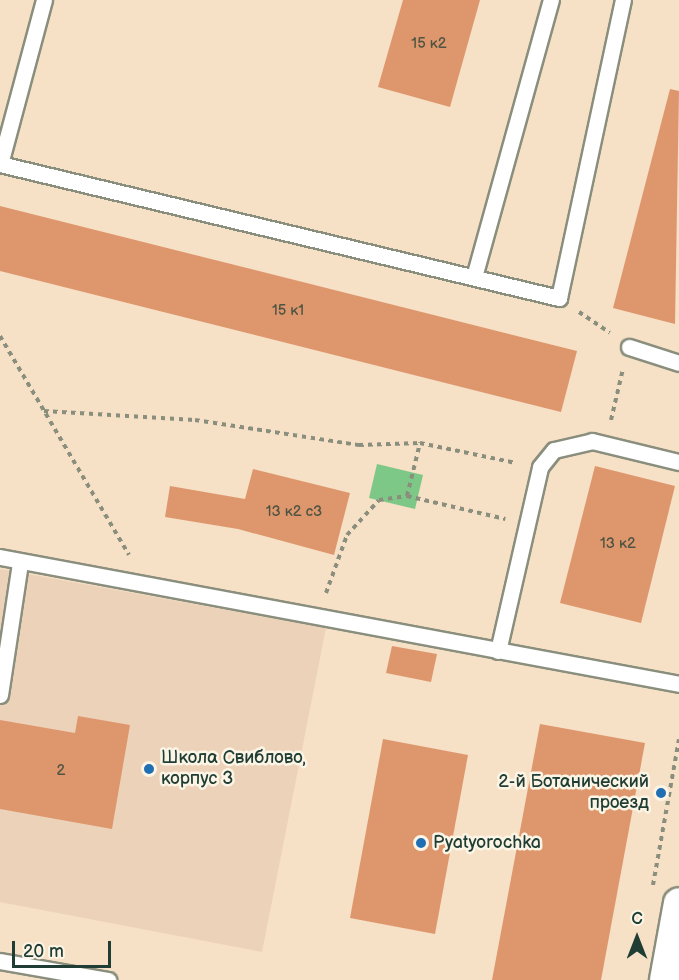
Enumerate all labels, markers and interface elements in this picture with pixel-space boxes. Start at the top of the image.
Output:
house number: 15 к2 [411,35,447,53]
house number: 15 к1 [272,302,304,320]
house number: 13 к2 с3 [266,503,322,521]
house number: 13 к2 [600,535,636,553]
place label: Школа Свиблово, корпус 3 [161,748,306,790]
house number: 2 [57,762,65,780]
marker: Школа Свиблово, корпус 3 [142,762,156,776]
place label: 2-й Ботанический проезд [498,772,649,814]
marker: 2-й Ботанический проезд [654,786,668,800]
place label: Pyatyorochka [433,832,541,854]
marker: Pyatyorochka [414,836,428,850]
north arrow [607,908,667,968]
text: С [631,910,643,929]
scale bar [15,929,114,967]
text: 20 m [23,941,64,962]

